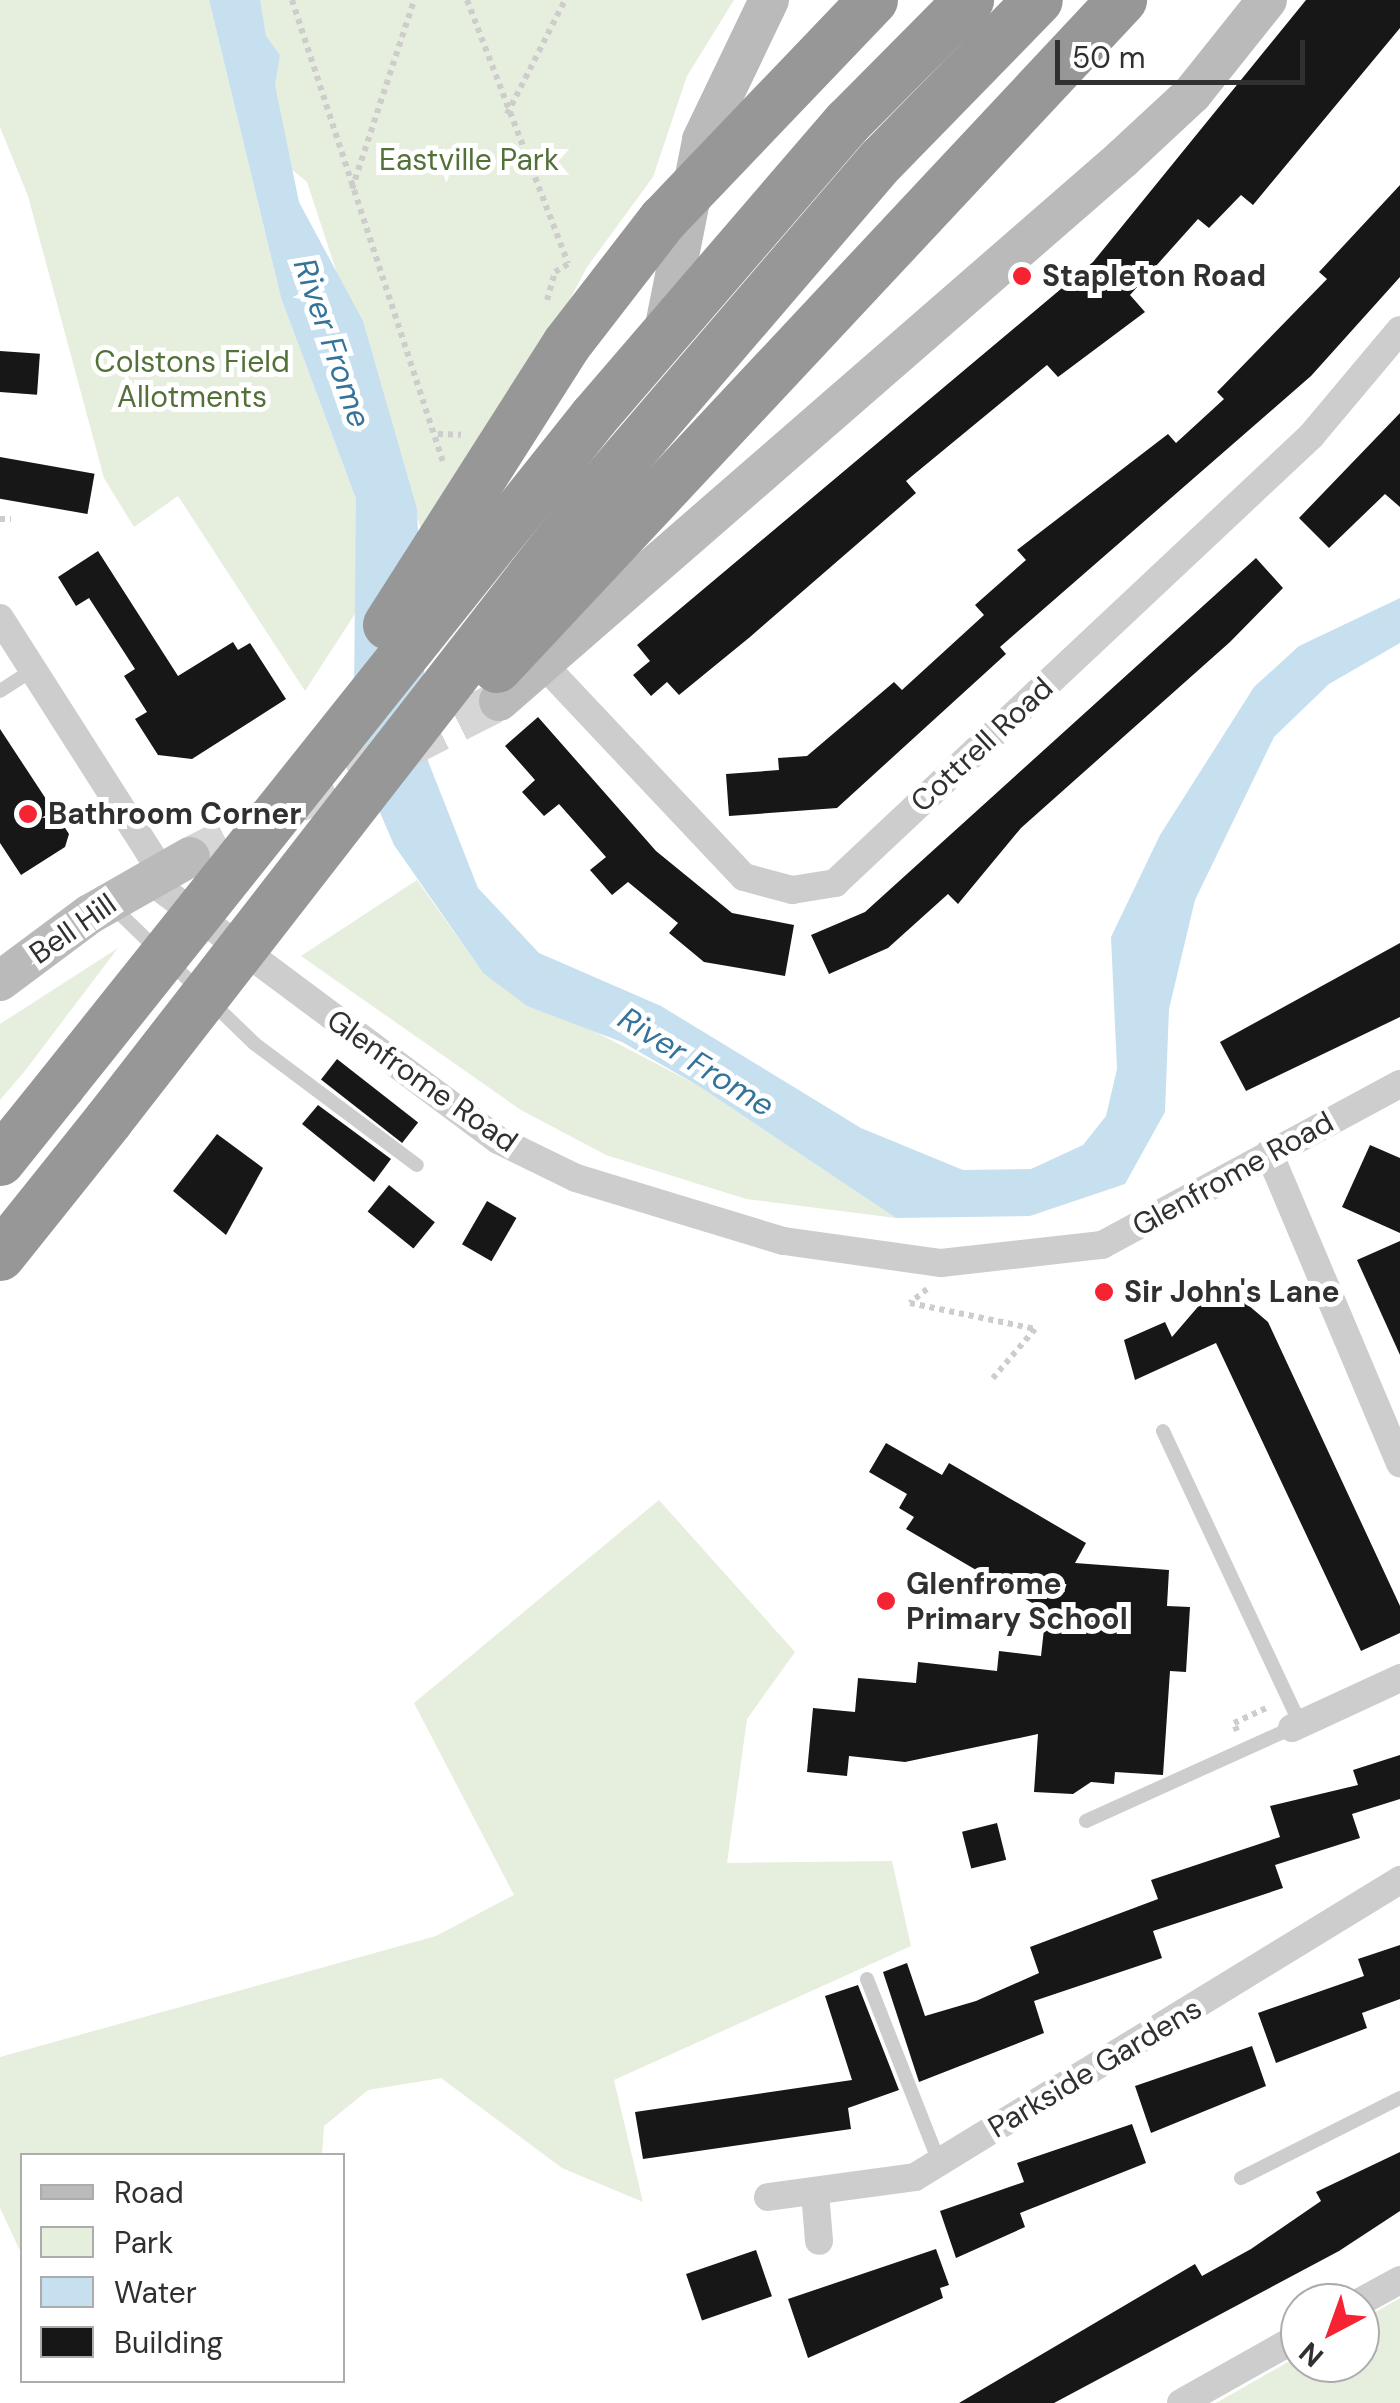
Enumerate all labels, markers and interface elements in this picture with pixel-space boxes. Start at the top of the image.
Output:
scale bar [1060,20,1310,82]
text: 50 m [1072,38,1146,77]
park label: Eastville Park [379,142,559,178]
water label: River Frome [285,253,379,433]
place label: Stapleton Road [1042,258,1266,294]
marker: Stapleton Road [1011,265,1033,287]
park label: Colstons Field Allotments [94,344,290,414]
street label: Cottrell Road [904,670,1060,820]
place label: Bathroom Corner [48,796,302,832]
marker: Bathroom Corner [17,803,39,825]
street label: Bell Hill [23,886,123,972]
water label: River Frome [611,999,781,1125]
street label: Glenfrome Road [320,1002,524,1160]
street label: Glenfrome Road [1126,1104,1340,1244]
place label: Sir John's Lane [1124,1274,1340,1310]
marker: Sir John's Lane [1093,1281,1115,1303]
place label: Glenfrome Primary School [906,1566,1128,1636]
marker: Glenfrome Primary School [875,1590,897,1612]
street label: Parkside Gardens [982,1990,1208,2146]
legend [20,2153,345,2383]
text: Road [114,2173,184,2212]
text: Park [114,2223,173,2262]
text: Water [114,2273,197,2312]
north arrow [1280,2283,1380,2383]
text: Building [114,2323,223,2362]
text: N [1291,2334,1331,2375]

